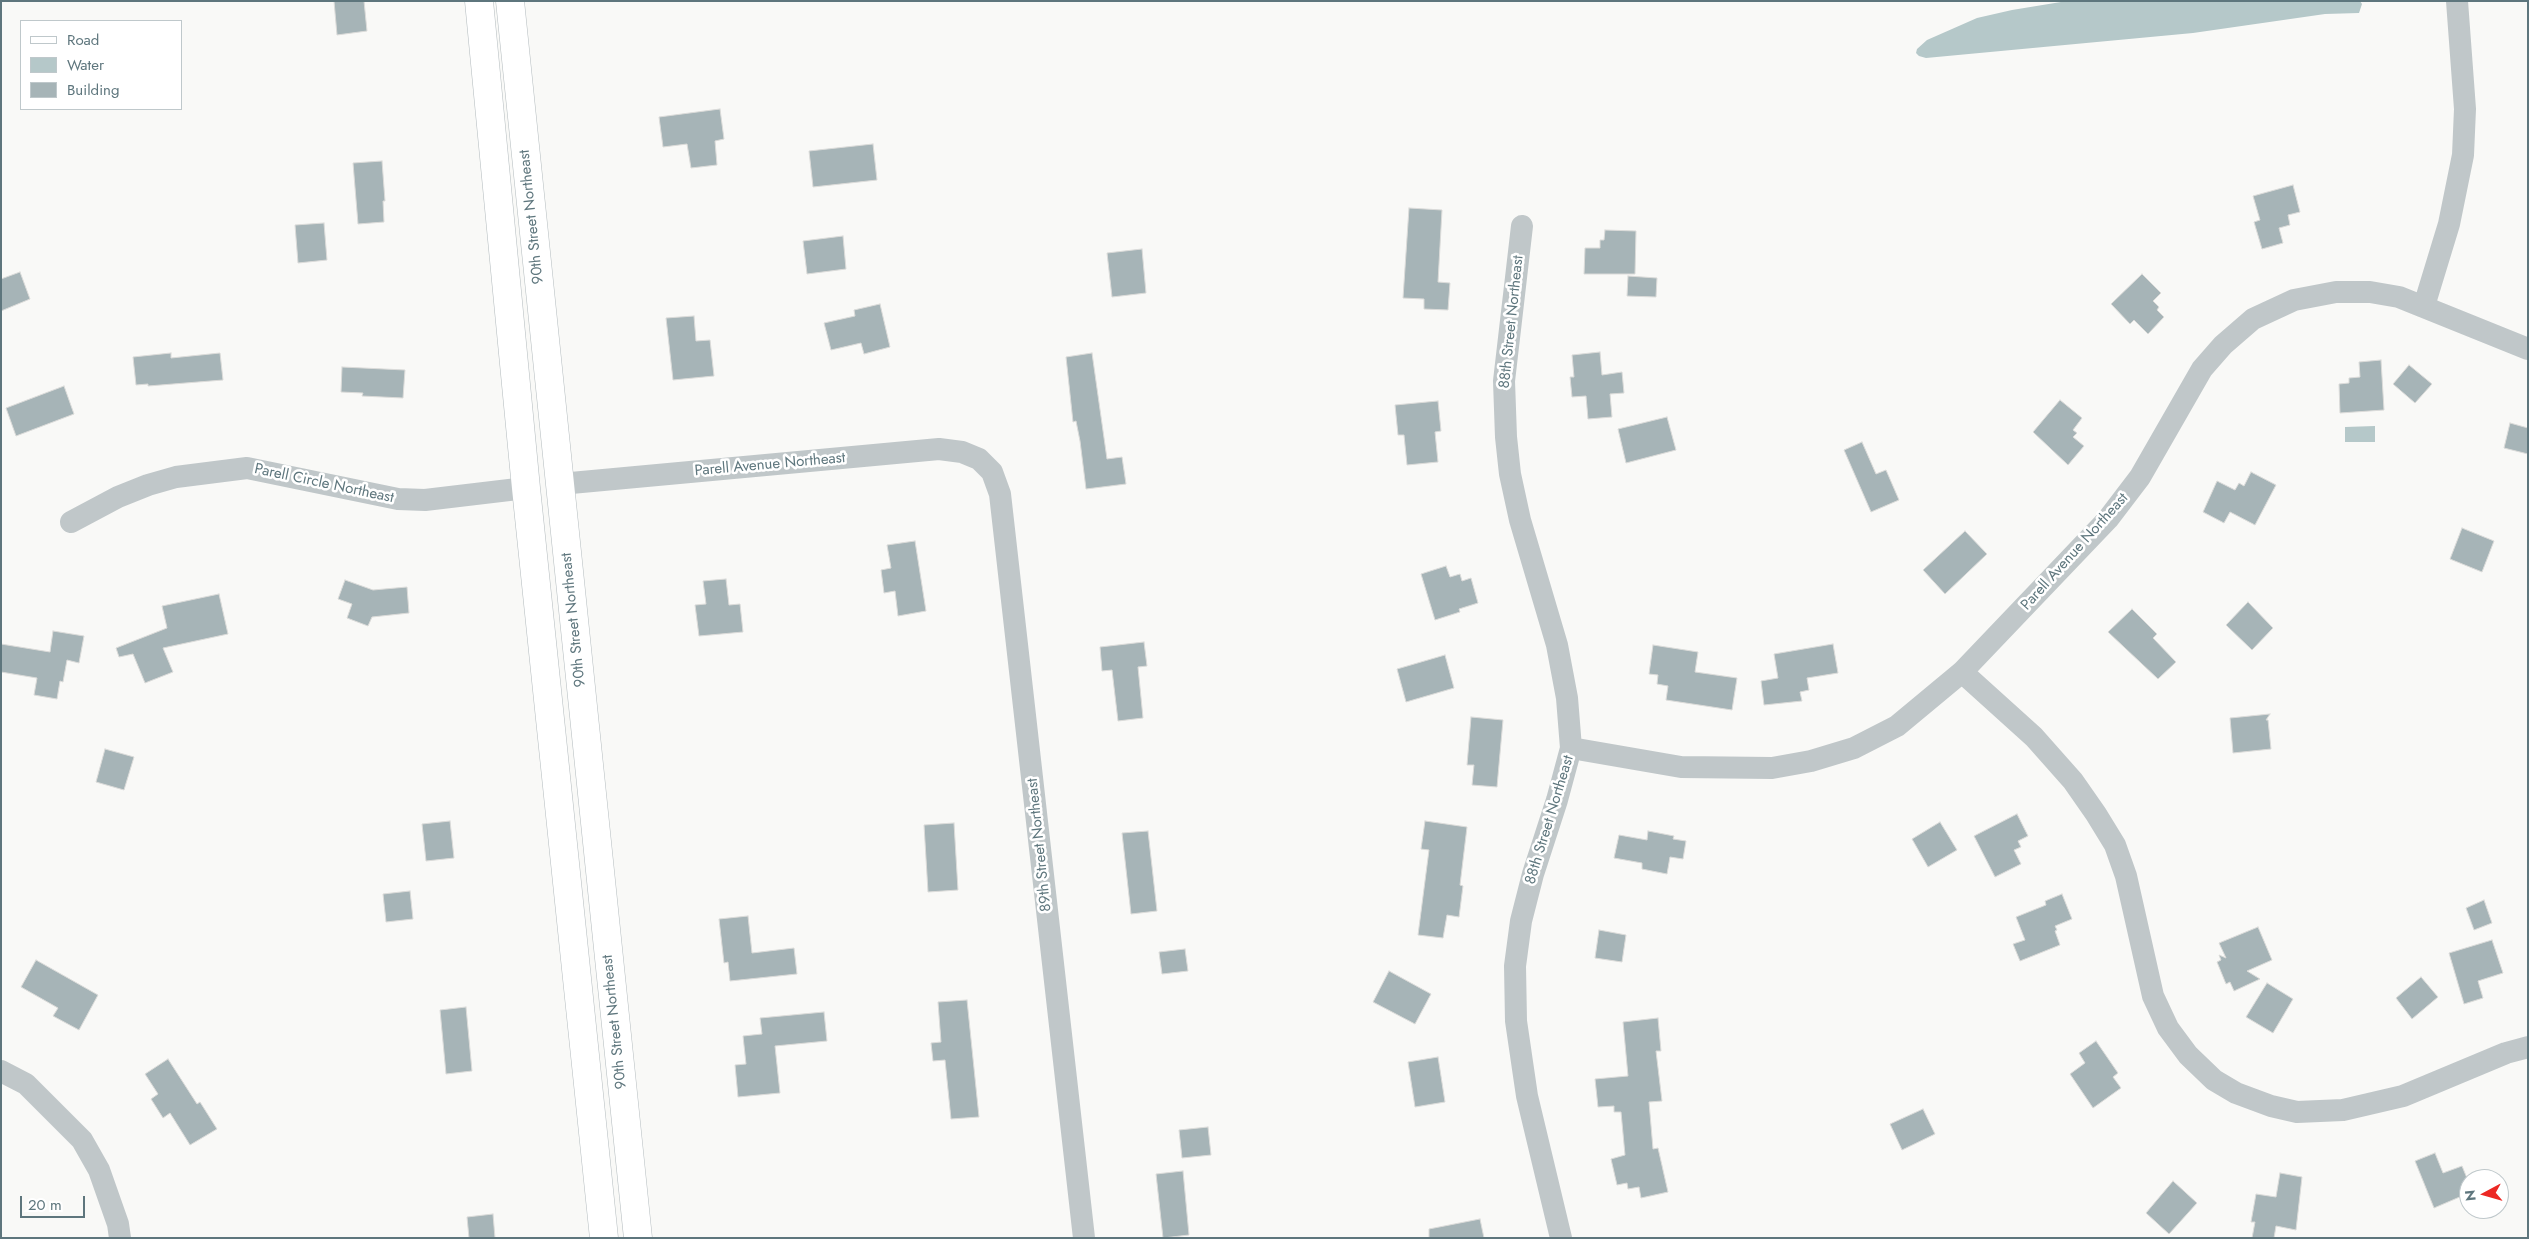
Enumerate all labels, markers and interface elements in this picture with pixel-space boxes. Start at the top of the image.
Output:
legend [20,20,182,110]
text: Road [67,29,99,51]
text: Water [67,54,104,76]
text: Building [67,79,119,101]
street label: 90th Street Northeast [516,149,548,285]
street label: 88th Street Northeast [1496,255,1528,389]
street label: Parell Avenue Northeast [694,449,846,481]
street label: Parell Circle Northeast [253,460,395,508]
street label: Parell Avenue Northeast [2018,490,2132,614]
street label: 90th Street Northeast [558,552,590,688]
street label: 88th Street Northeast [1522,753,1578,887]
street label: 89th Street Northeast [1024,777,1056,913]
street label: 90th Street Northeast [599,954,631,1090]
north arrow [2459,1169,2509,1219]
scale bar [22,1186,88,1218]
text: N [2460,1189,2481,1202]
text: 20 m [28,1194,62,1216]

